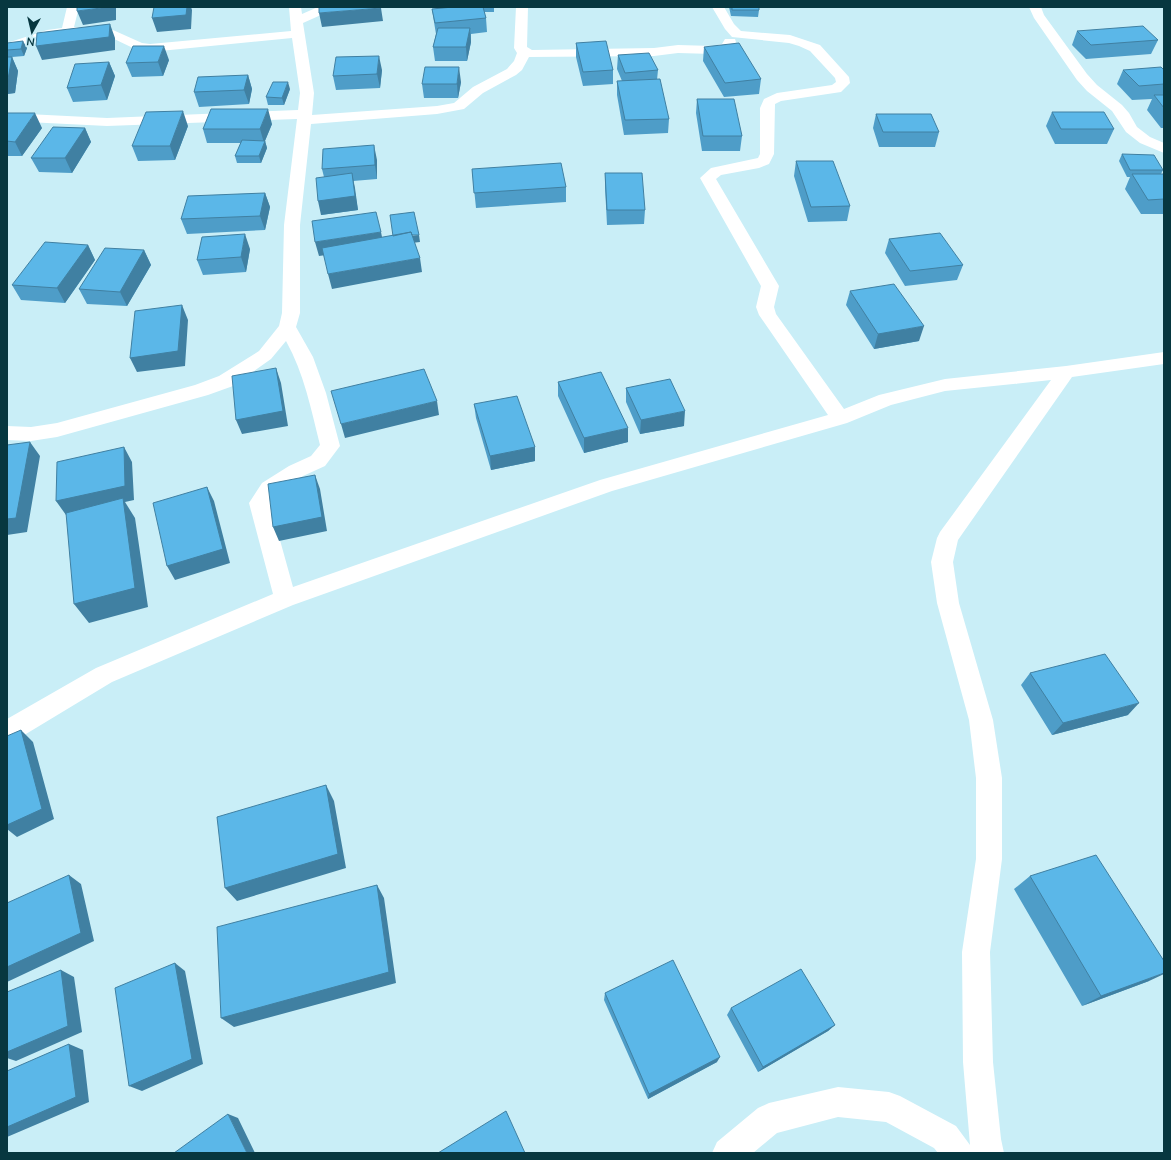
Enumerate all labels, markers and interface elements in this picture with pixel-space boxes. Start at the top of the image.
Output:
north arrow [12,12,52,52]
text: N [26,33,36,49]

